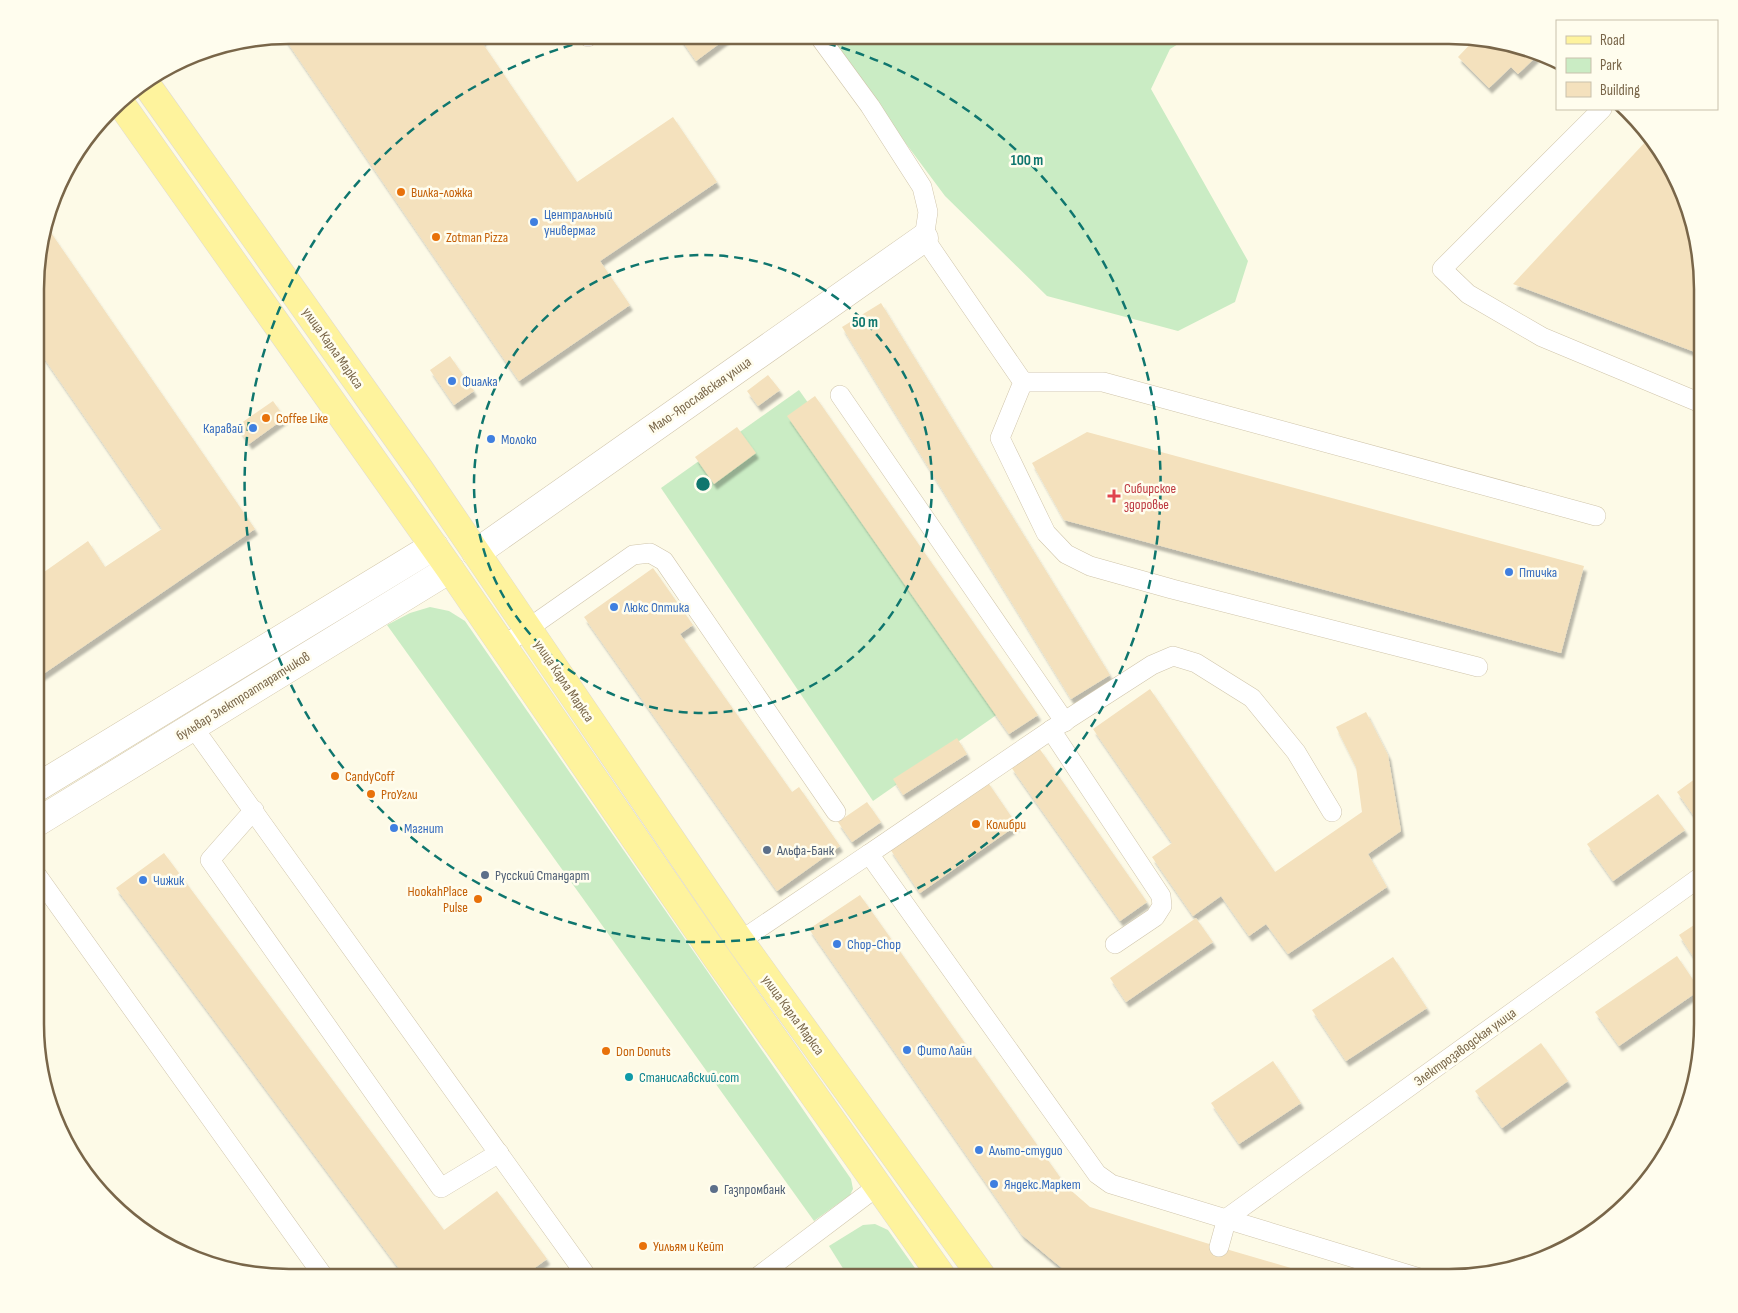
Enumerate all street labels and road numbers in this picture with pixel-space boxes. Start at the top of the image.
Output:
street label: улица Карла Маркса [299,304,367,392]
street label: Мало-Ярославская улица [646,353,754,437]
street label: улица Карла Маркса [530,637,598,725]
street label: бульвар Электроаппаратчиков [173,648,313,744]
street label: улица Карла Маркса [758,971,828,1059]
street label: Электрозаводская улица [1411,1004,1519,1090]

